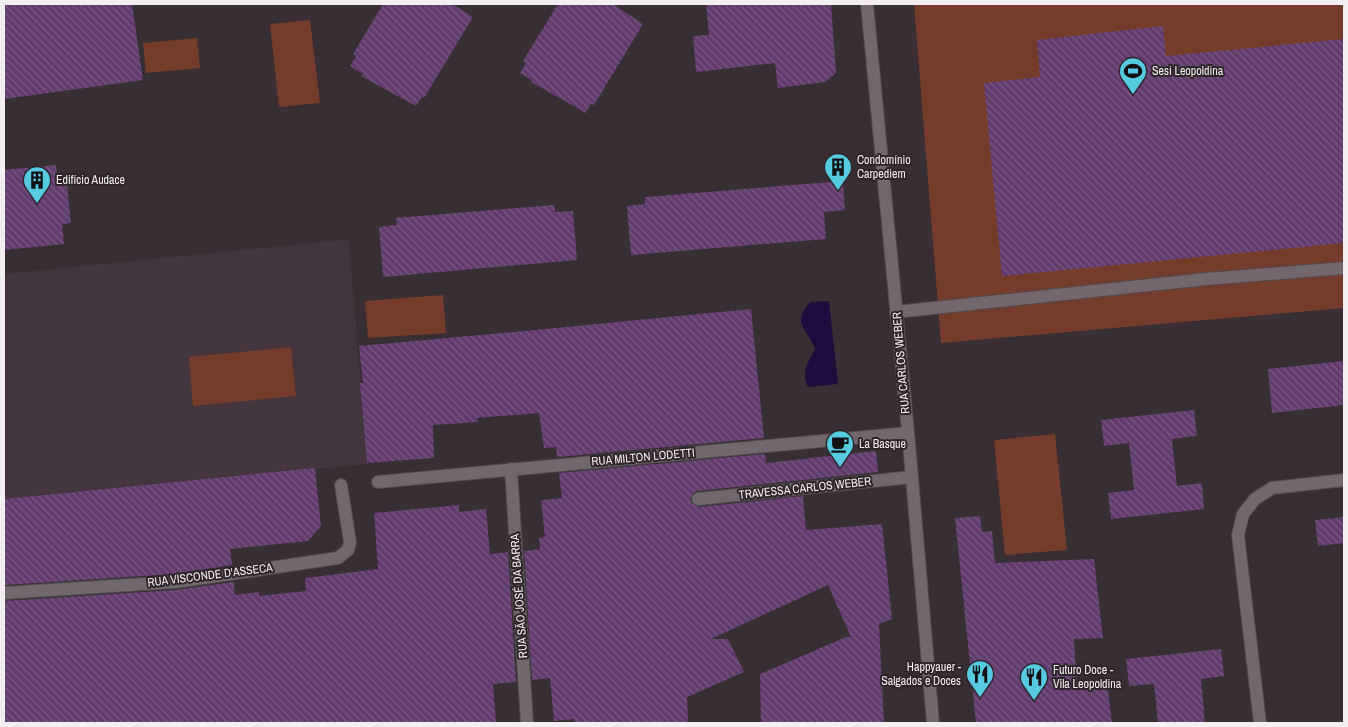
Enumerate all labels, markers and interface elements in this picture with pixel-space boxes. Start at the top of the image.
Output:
sports icon: Sesi Leopoldina [1118,56,1148,95]
place label: Sesi Leopoldina [1152,63,1224,79]
building icon: Condomínio Carpediem [823,152,853,191]
place label: Condomínio Carpediem [857,152,911,182]
building icon: Edifício Audace [22,165,52,204]
place label: Edifício Audace [56,172,125,188]
street label: RUA CARLOS WEBER [889,311,913,415]
cafe icon: La Basque [825,429,855,468]
place label: La Basque [859,436,906,452]
street label: RUA MILTON LODETTI [591,445,695,469]
street label: TRAVESSA CARLOS WEBER [738,473,872,503]
street label: RUA SÃO JOSÉ DA BARRA [507,533,531,659]
street label: RUA VISCONDE D'ASSECA [146,559,274,591]
place label: Happyauer - Salgados e Doces [881,659,962,689]
restaurant icon: Happyauer - Salgados e Doces [965,659,995,698]
restaurant icon: Futuro Doce - Vila Leopoldina [1019,662,1049,701]
place label: Futuro Doce - Vila Leopoldina [1053,662,1122,692]

